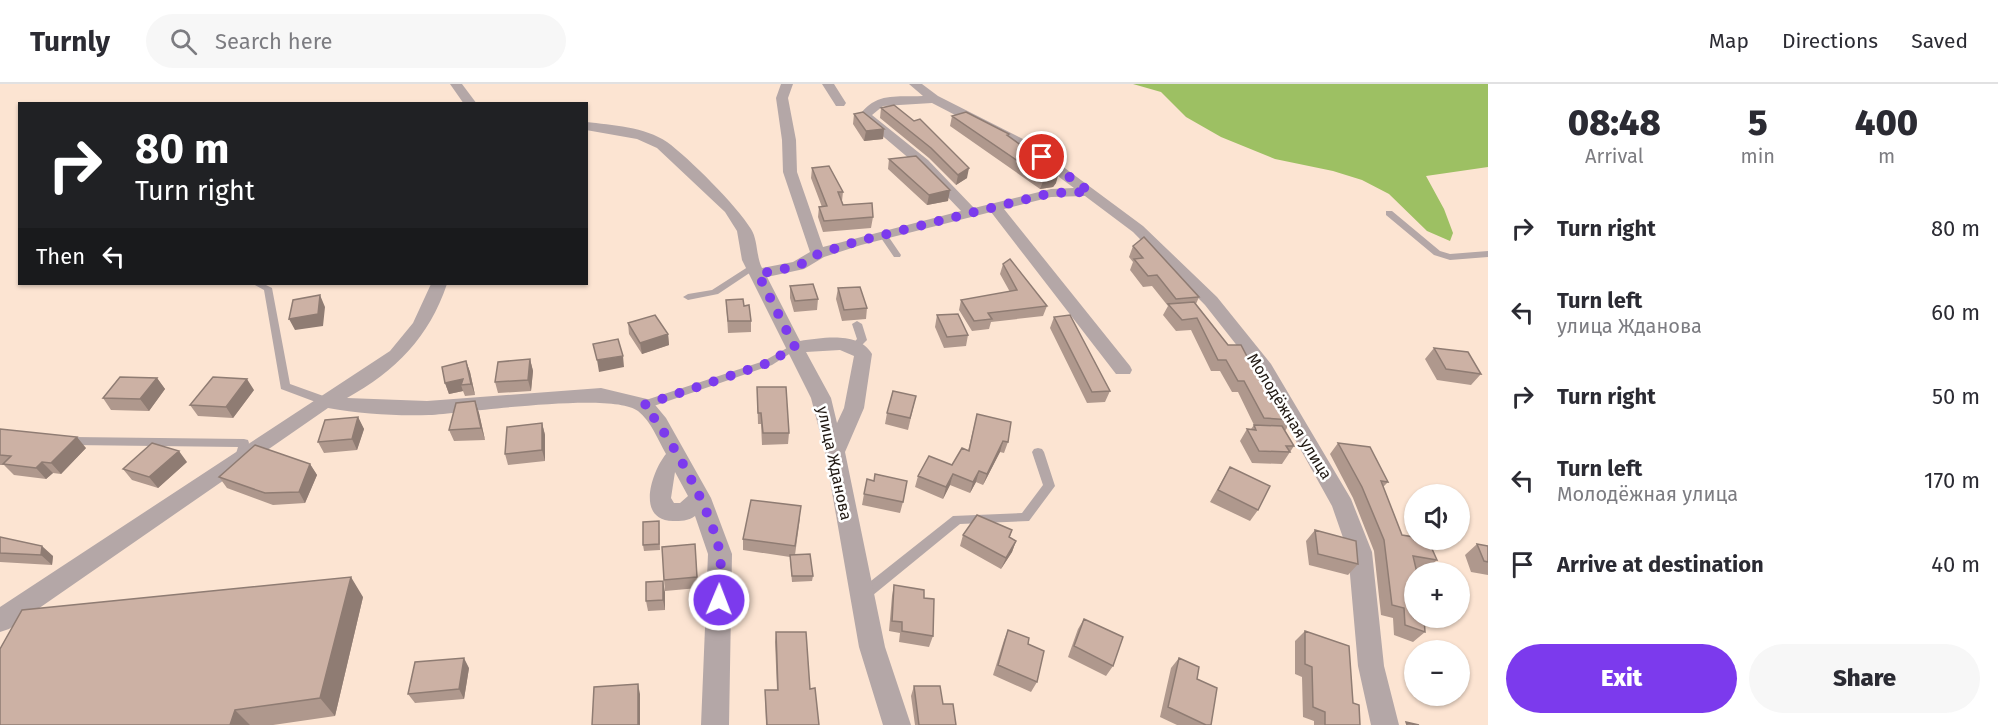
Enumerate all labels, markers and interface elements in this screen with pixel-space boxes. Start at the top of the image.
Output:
search box [146,14,566,68]
text: Turnly [30,25,110,58]
icon: search [167,25,200,58]
text: Search here [215,28,332,55]
text: Map [1709,28,1749,54]
text: Directions [1782,28,1878,54]
text: Saved [1911,28,1968,54]
text: 08:48 [1568,101,1661,145]
text: 5 [1748,101,1768,145]
text: 400 [1855,101,1918,145]
text: 80 m [135,124,229,174]
icon: right [36,126,114,204]
pin [1016,131,1067,182]
icon: arrive [1025,140,1058,173]
text: Arrival [1585,144,1644,168]
text: min [1741,144,1775,168]
text: m [1878,144,1895,168]
text: Turn right [135,175,255,207]
icon: right [1506,212,1539,245]
text: Turn right [1557,215,1656,242]
text: 80 m [1931,215,1980,242]
icon: left [97,240,130,273]
text: Then [36,243,85,270]
text: Turn left [1557,287,1642,314]
icon: left [1506,296,1539,329]
text: 60 m [1931,299,1980,326]
text: улица Жданова [1557,314,1702,338]
street label: Молодёжная улица [1243,350,1336,483]
icon: right [1506,380,1539,413]
text: Turn right [1557,383,1656,410]
text: 50 m [1932,383,1980,410]
street label: улица Жданова [813,404,856,522]
text: Turn left [1557,455,1642,482]
icon: left [1506,464,1539,497]
text: 170 m [1924,467,1980,494]
text: Молодёжная улица [1557,482,1738,506]
map controls [1404,484,1470,706]
button: sound [1404,484,1470,550]
icon: arrive [1506,548,1539,581]
text: Arrive at destination [1557,551,1764,578]
text: 40 m [1931,551,1980,578]
button: + [1404,562,1470,628]
position arrow [687,568,751,632]
button: − [1404,640,1470,706]
button: Exit [1506,644,1737,713]
button: Share [1749,644,1980,713]

